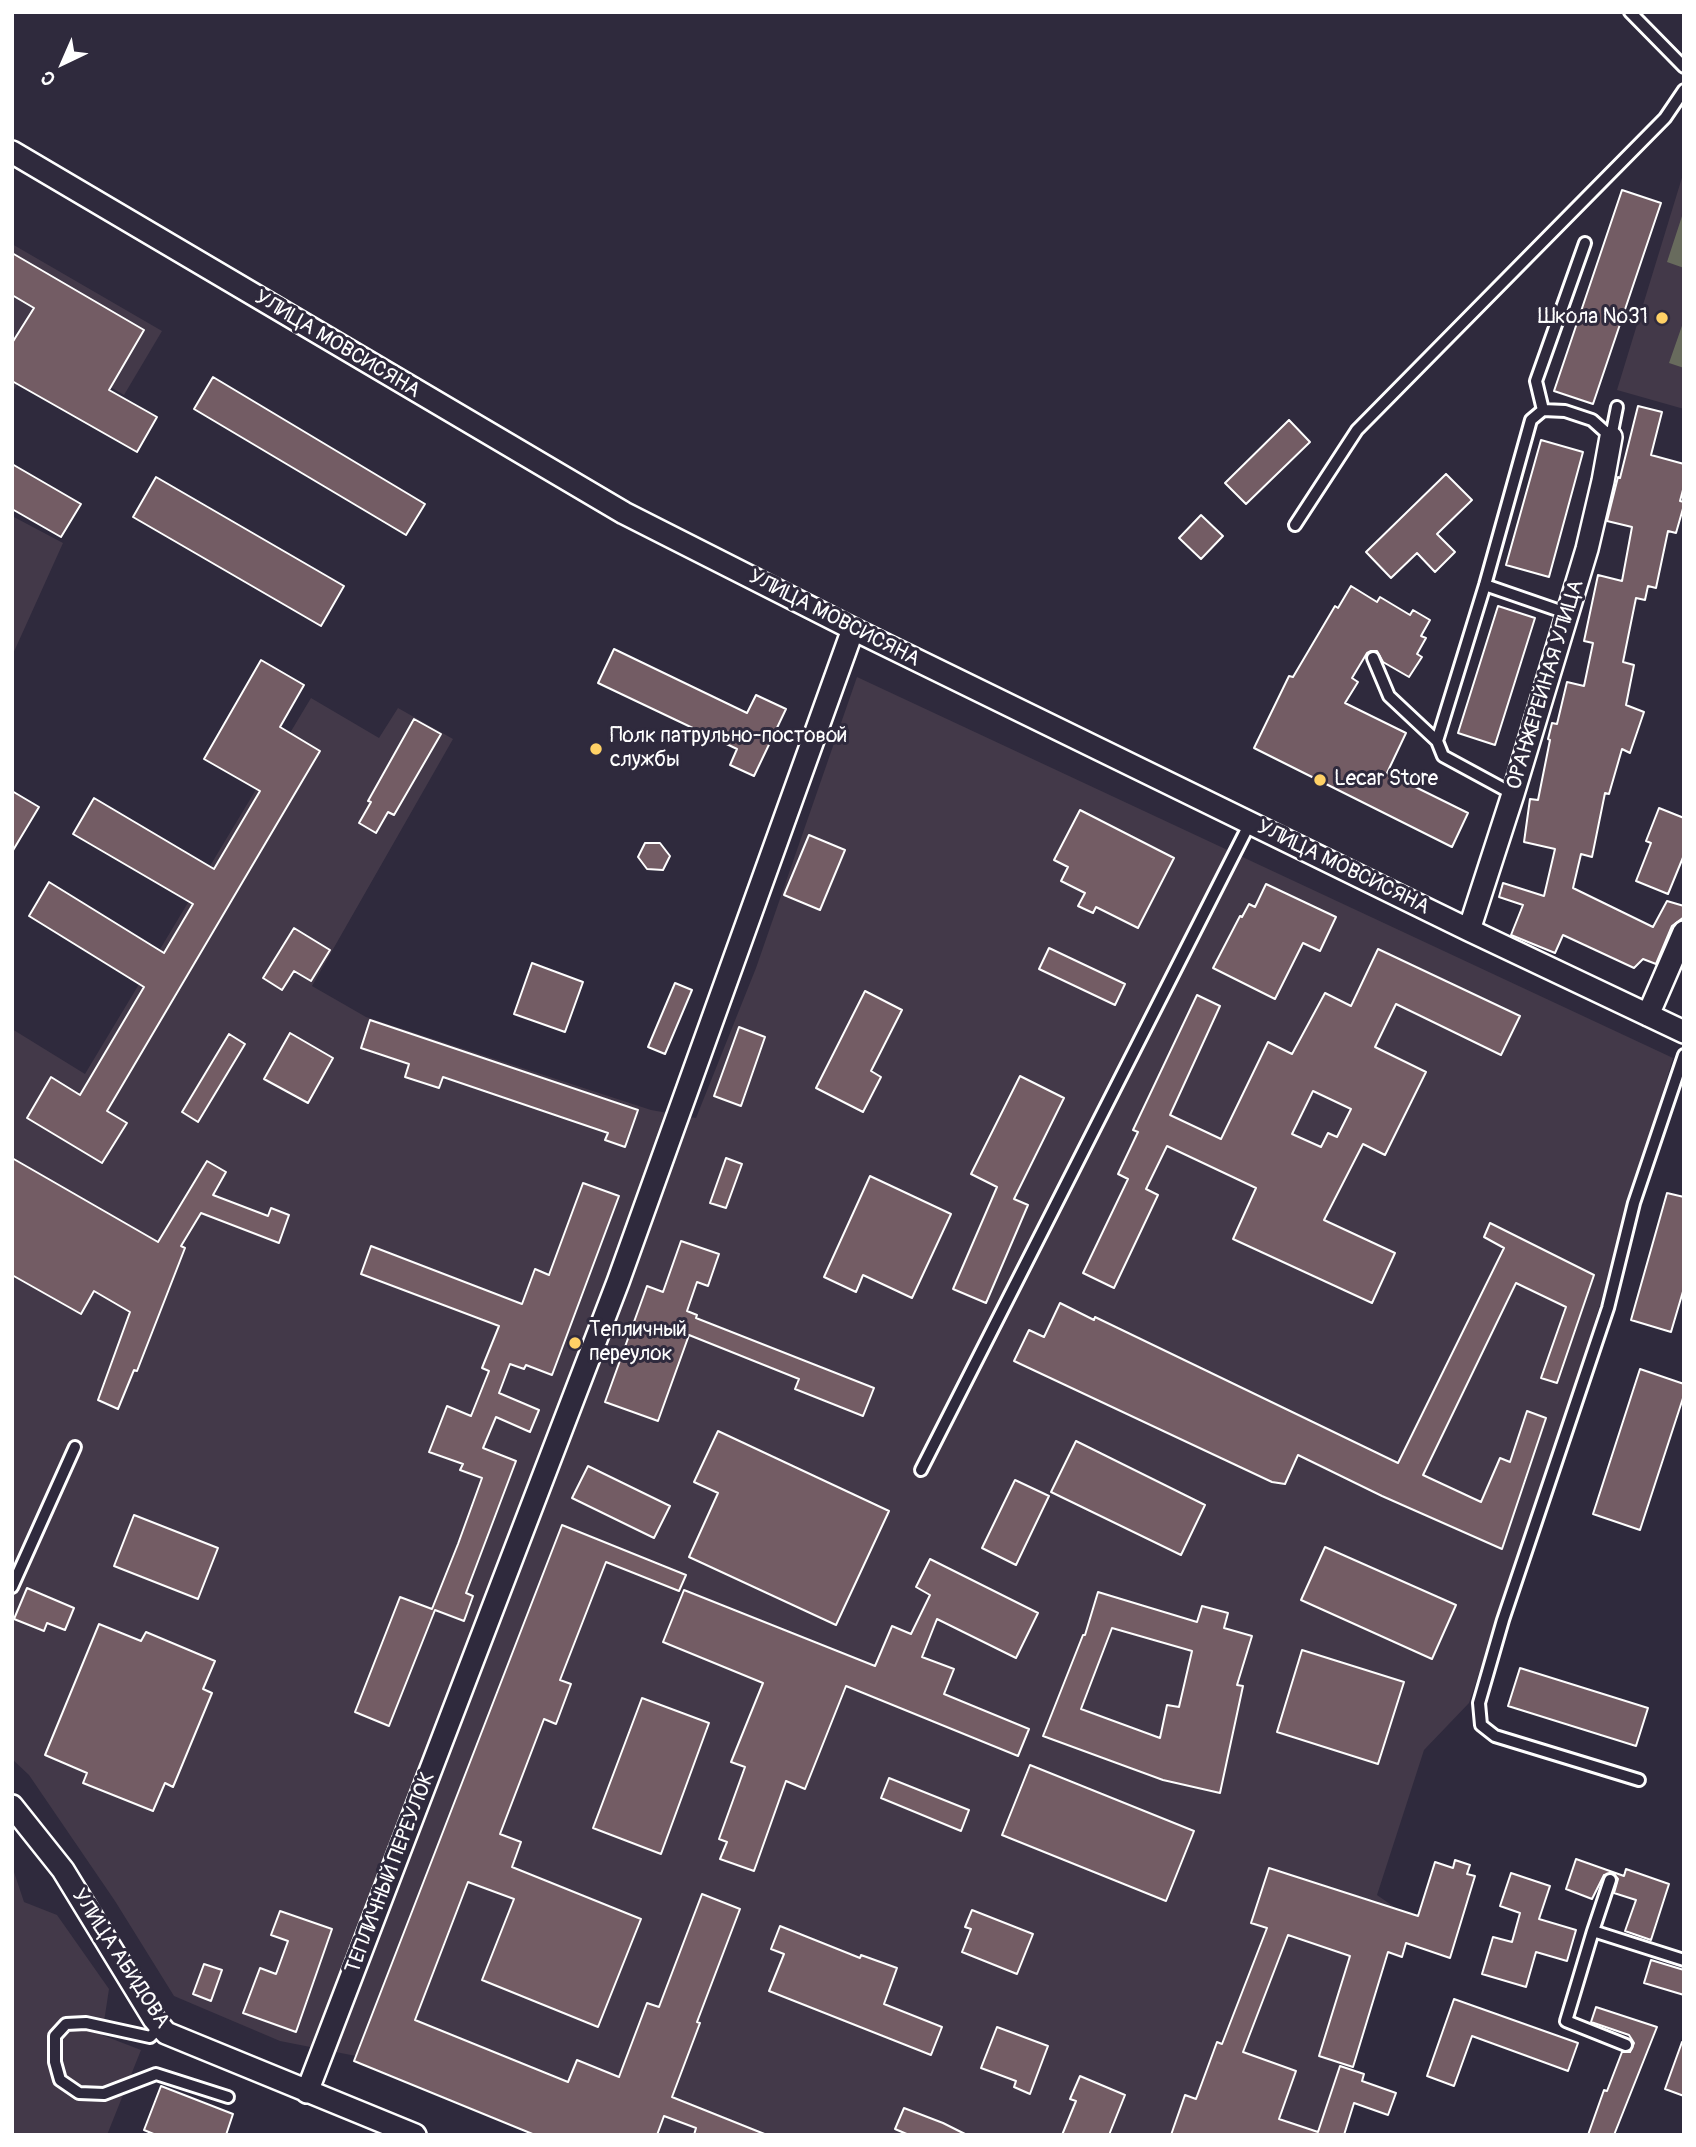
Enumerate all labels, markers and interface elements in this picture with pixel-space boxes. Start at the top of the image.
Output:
north arrow [28,28,98,98]
text: С [36,65,61,91]
street label: УЛИЦА МОВСИСЯНА [250,286,424,404]
place label: Школа №31 [1538,305,1648,331]
marker: Школа №31 [1654,310,1670,326]
street label: УЛИЦА МОВСИСЯНА [744,565,924,673]
street label: ОРАНЖЕРЕЙНАЯ УЛИЦА [1502,577,1590,793]
place label: Полк патрульно-постовой службы [610,724,847,774]
marker: Полк патрульно-постовой службы [588,741,604,757]
place label: Lecar Store [1334,767,1438,793]
marker: Lecar Store [1312,772,1328,788]
street label: УЛИЦА МОВСИСЯНА [1253,815,1433,921]
place label: Тепличный переулок [589,1318,687,1368]
marker: Тепличный переулок [567,1335,583,1351]
street label: ТЕПЛИЧНЫЙ ПЕРЕУЛОК [341,1769,441,1977]
street label: УЛИЦА АБИДОВА [66,1885,174,2033]

